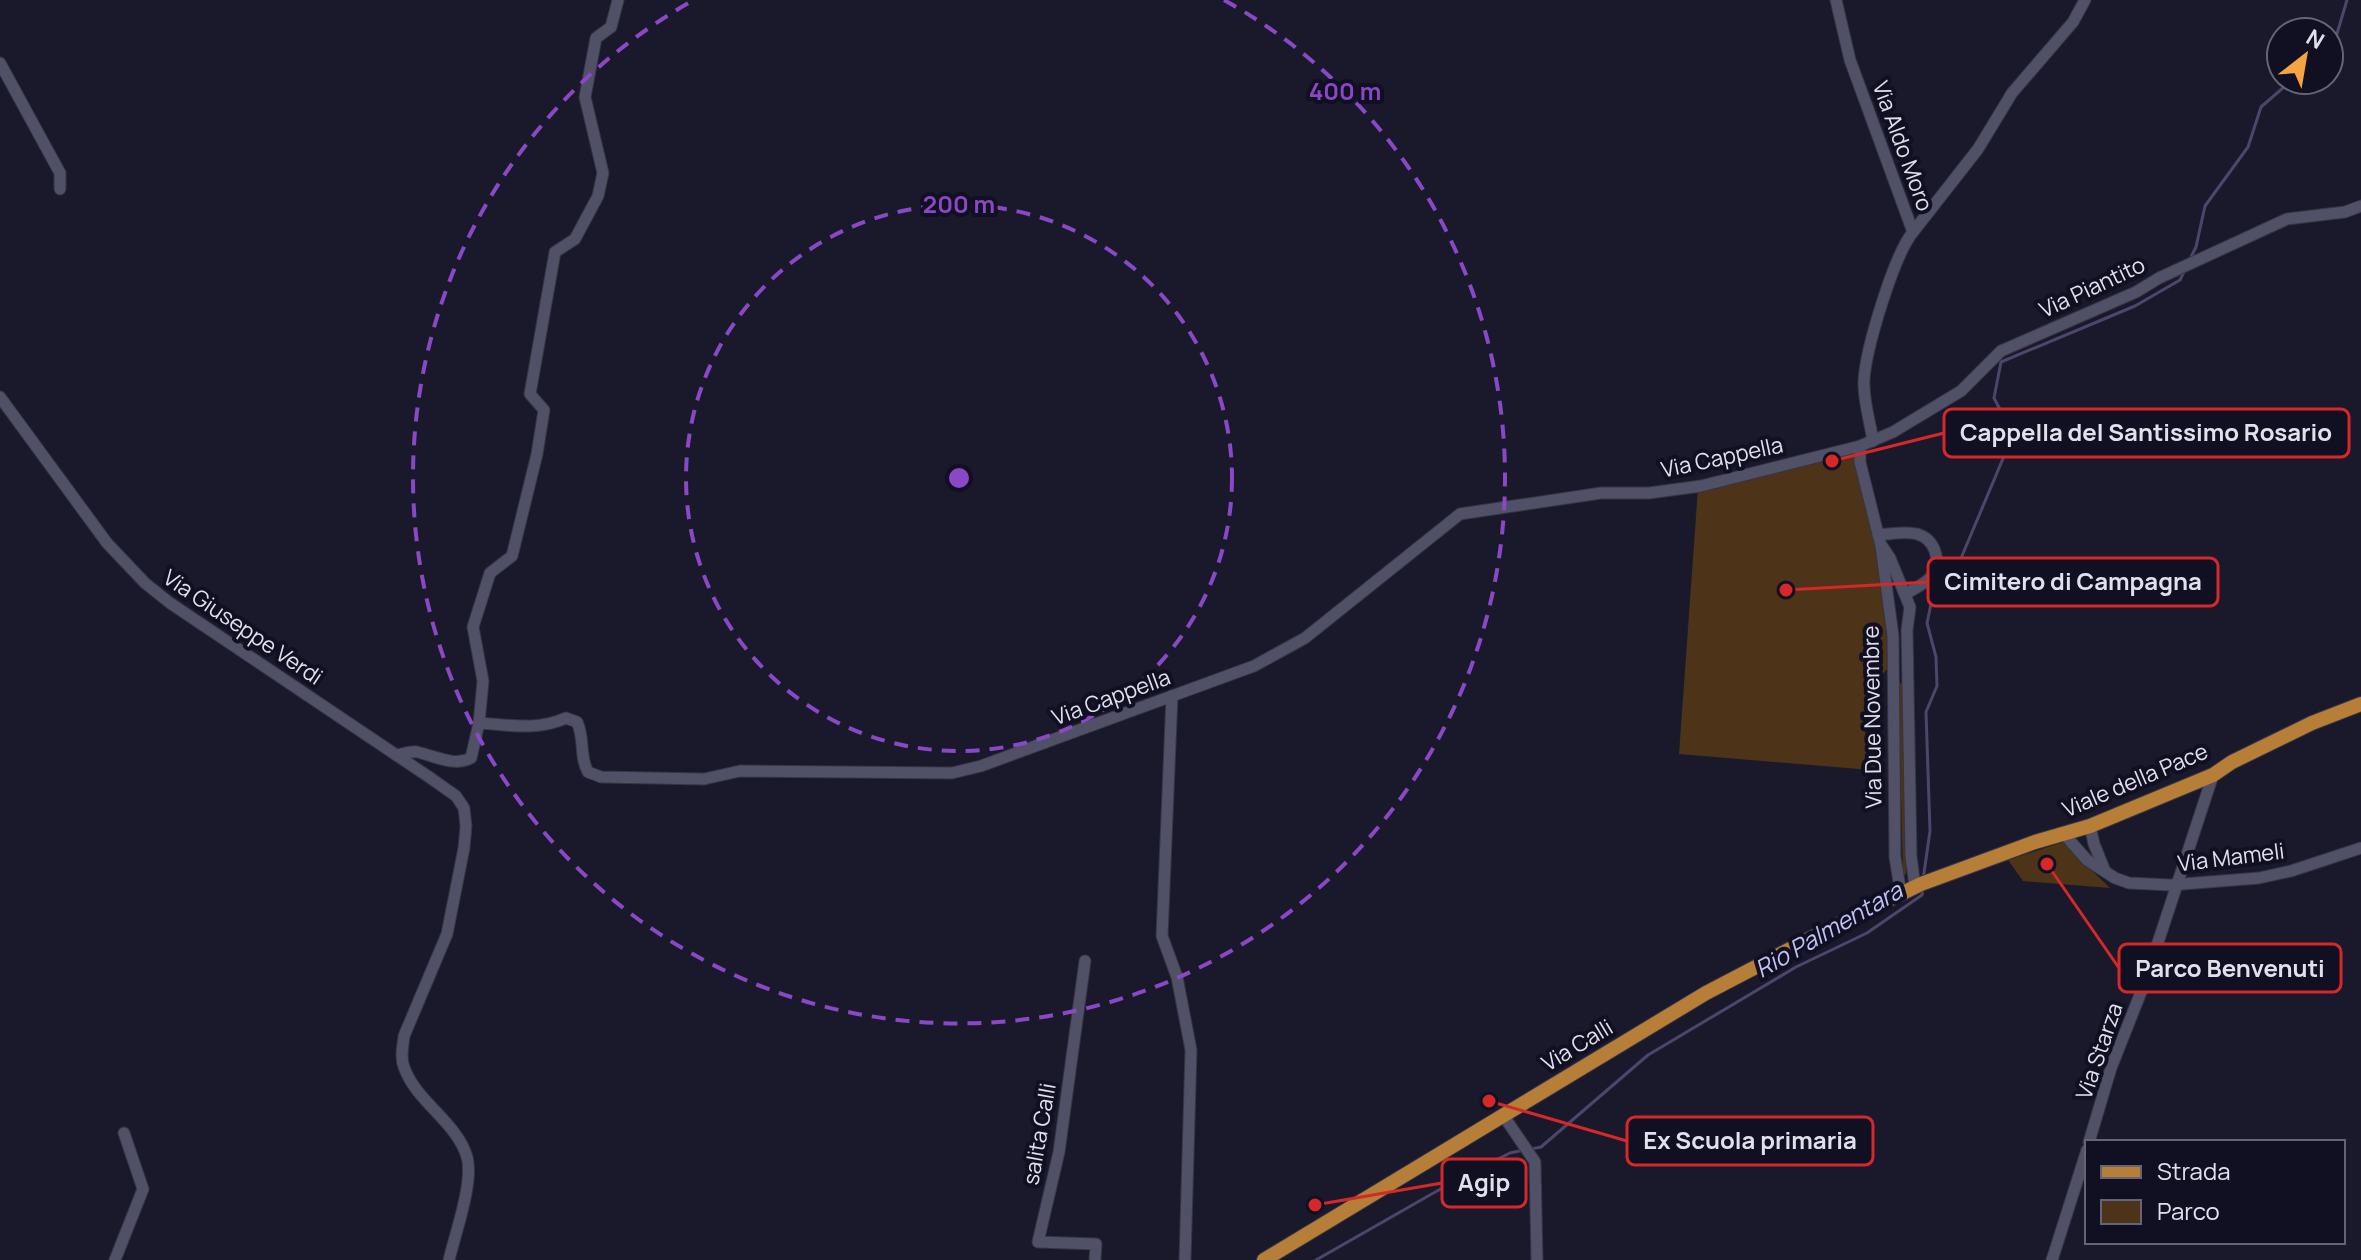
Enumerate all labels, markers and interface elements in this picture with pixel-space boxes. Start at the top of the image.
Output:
north arrow [2265,16,2345,96]
text: N [2301,22,2330,56]
text: 400 m [1309,74,1381,107]
street label: Via Aldo Moro [1866,77,1940,215]
text: 200 m [923,187,995,220]
street label: Via Piantito [2034,249,2150,325]
callout: Cappella del Santissimo Rosario [1944,409,2349,457]
text: Cappella del Santissimo Rosario [1960,415,2332,448]
street label: Via Cappella [1658,429,1786,485]
centre of rings [945,464,973,492]
callout: Cimitero di Campagna [1928,558,2218,606]
street label: Via Giuseppe Verdi [157,562,329,692]
text: Cimitero di Campagna [1944,564,2202,597]
street label: Via Due Novembre [1855,625,1889,809]
street label: Via Cappella [1048,662,1174,732]
street label: Viale della Pace [2058,736,2212,824]
street label: Via Mameli [2176,836,2286,878]
water label: Rio Palmentara [1748,873,1909,985]
callout: Parco Benvenuti [2119,944,2341,992]
text: Parco Benvenuti [2135,951,2325,984]
street label: Via Starza [2068,999,2130,1103]
street label: Via Calli [1536,1012,1618,1078]
street label: salita Calli [1015,1081,1063,1187]
callout: Ex Scuola primaria [1627,1117,1873,1165]
text: Ex Scuola primaria [1643,1123,1857,1156]
legend [2085,1140,2345,1244]
text: Strada [2157,1154,2230,1187]
callout: Agip [1442,1159,1526,1207]
text: Agip [1458,1165,1510,1198]
text: Parco [2157,1194,2220,1227]

